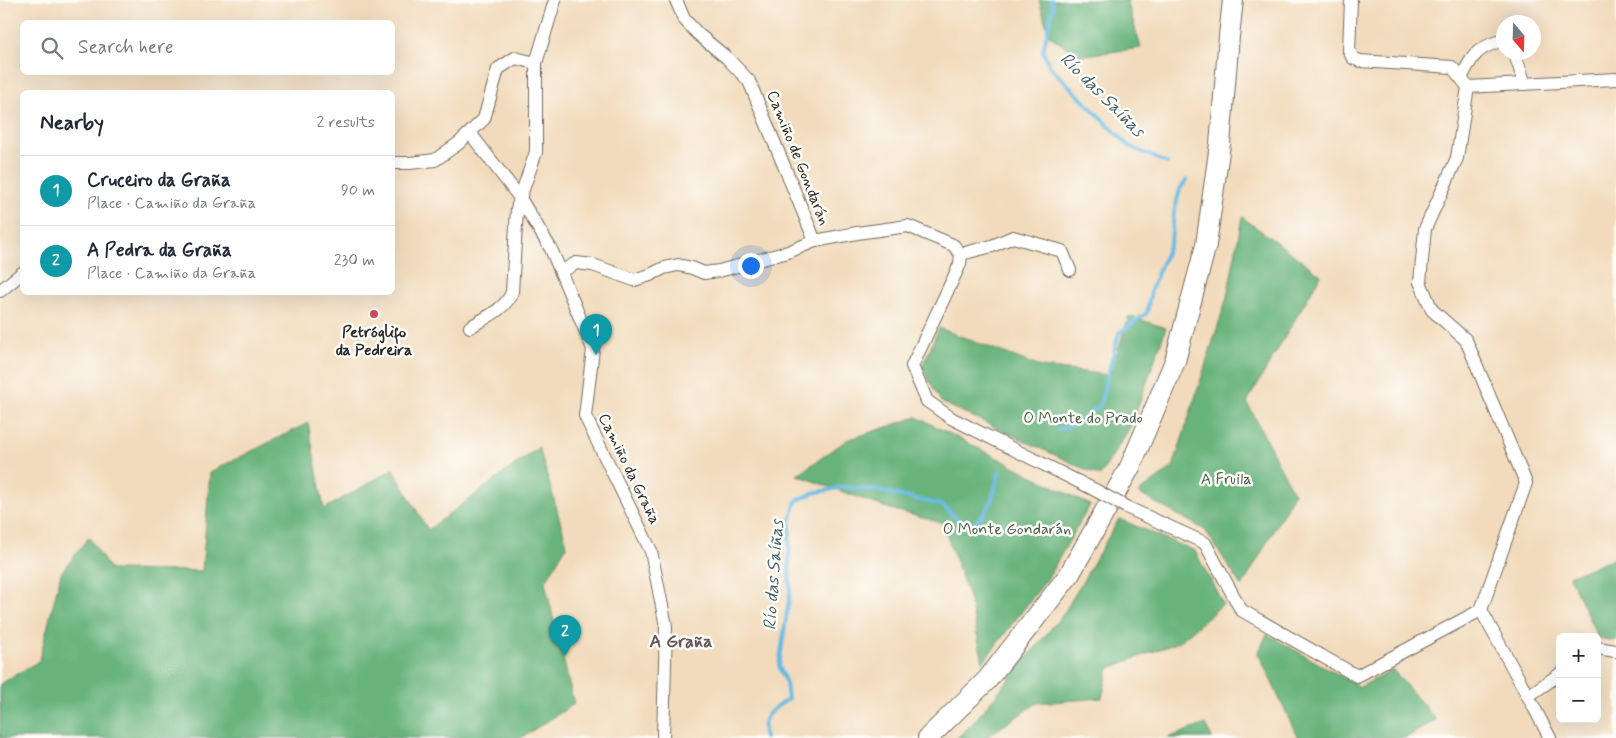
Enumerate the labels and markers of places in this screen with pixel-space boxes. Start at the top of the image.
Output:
marker: Petróglifo da Pedreira [368,308,380,320]
pin: 1 [580,314,612,355]
place label: Petróglifo da Pedreira [336,322,412,361]
pin: 2 [549,615,581,656]

